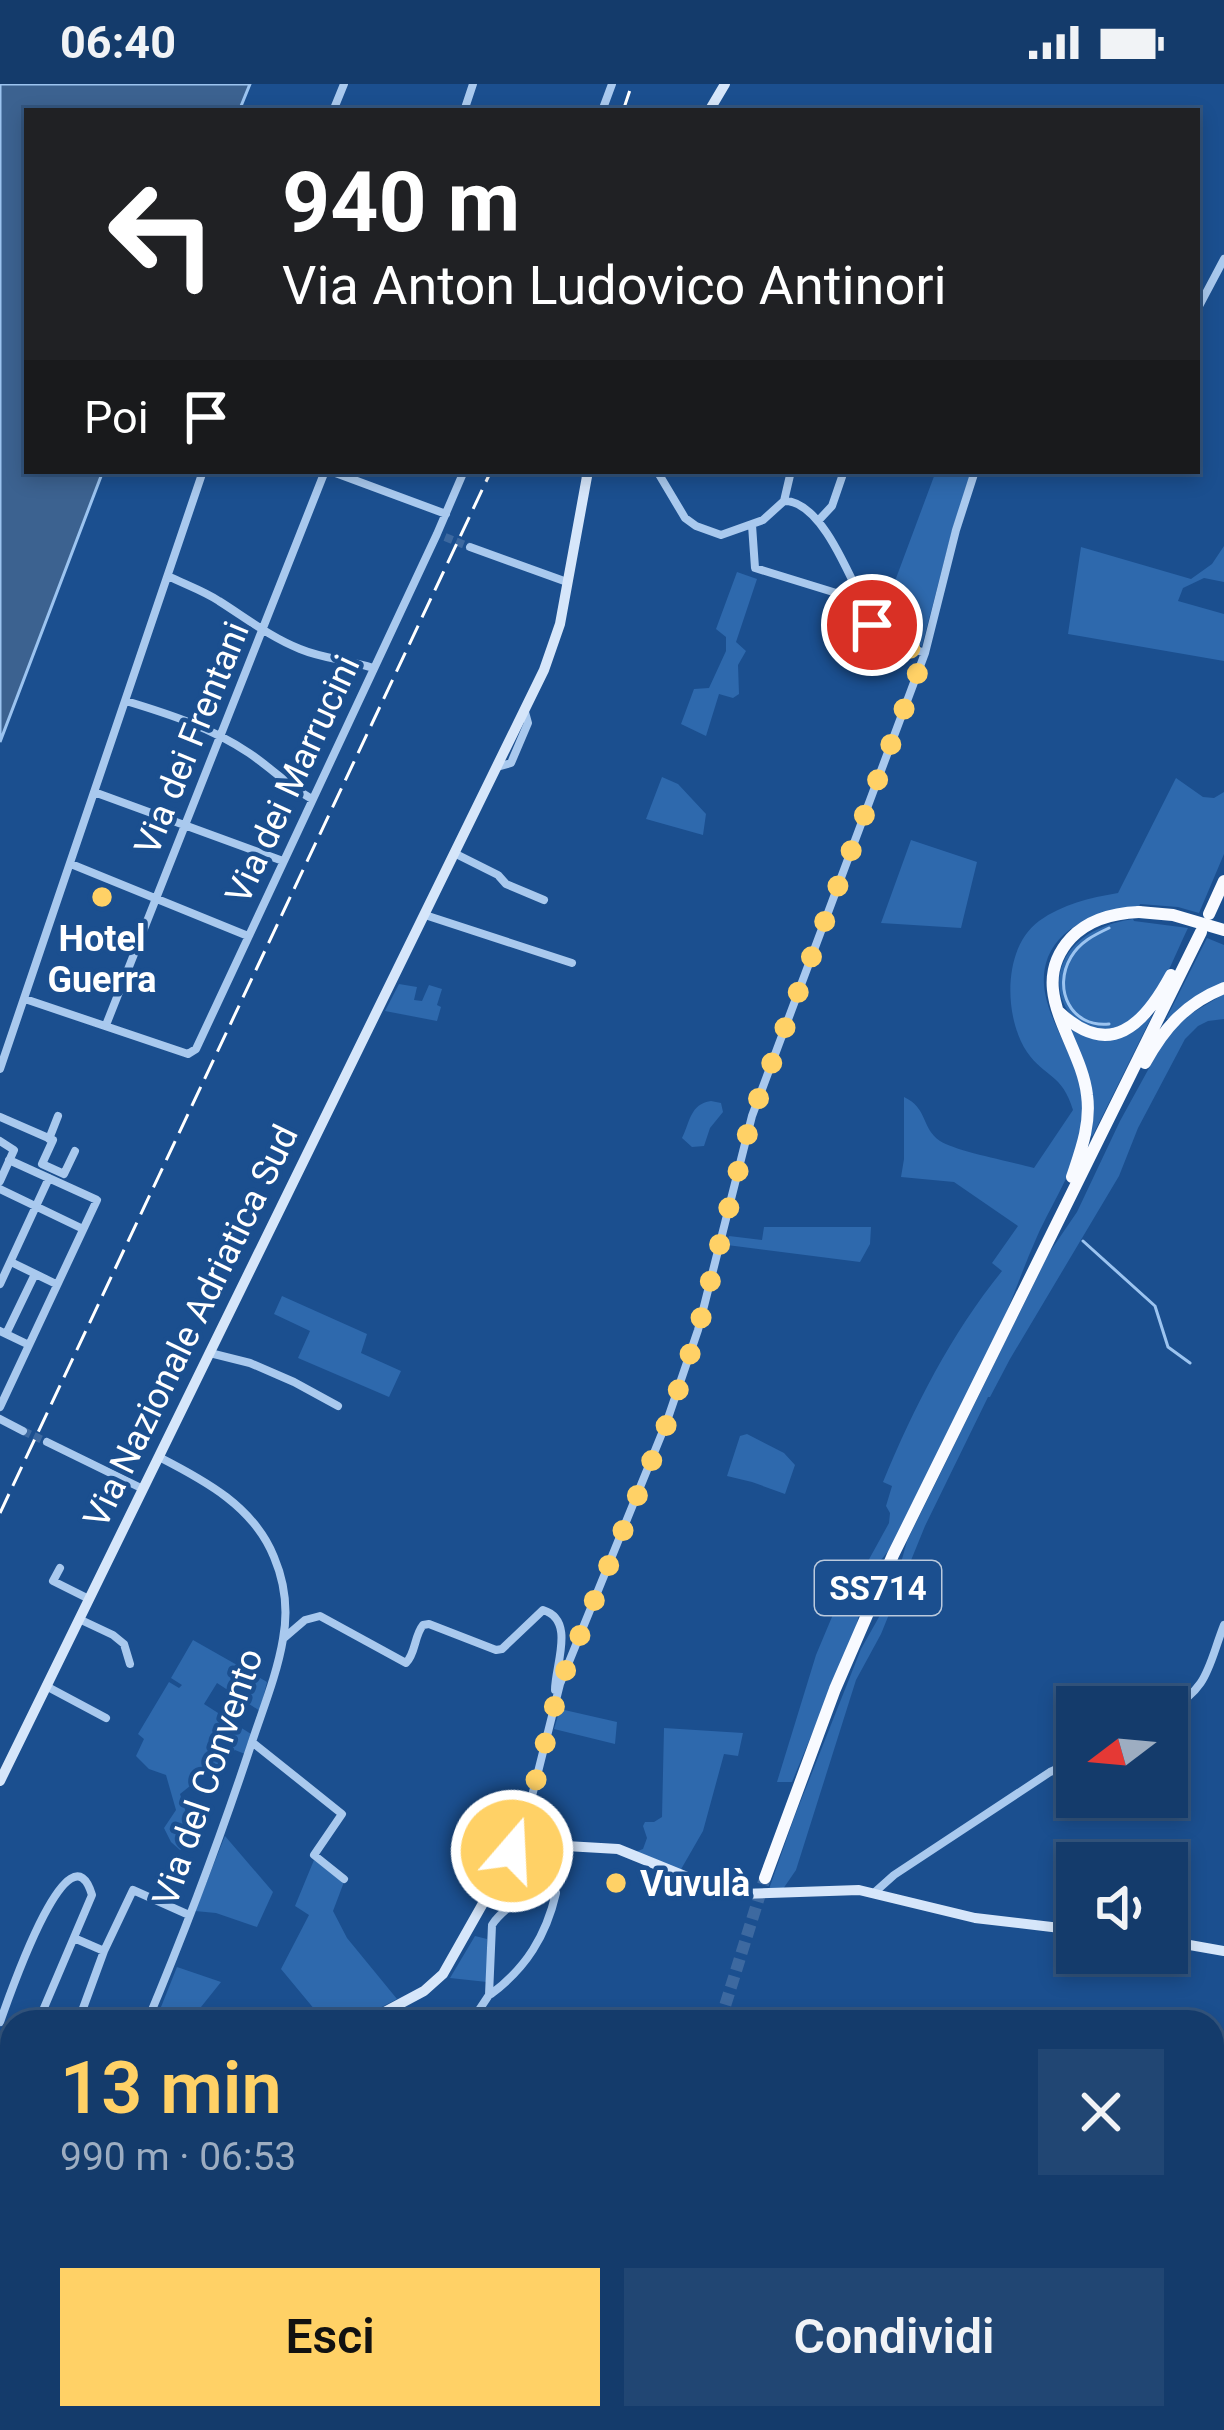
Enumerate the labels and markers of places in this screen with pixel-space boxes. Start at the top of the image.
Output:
pin [821,574,923,676]
marker: Hotel Guerra [89,884,115,910]
place label: Hotel Guerra [47,918,157,1001]
place label: Vuvulà [640,1863,750,1905]
marker: Vuvulà [603,1870,629,1896]

